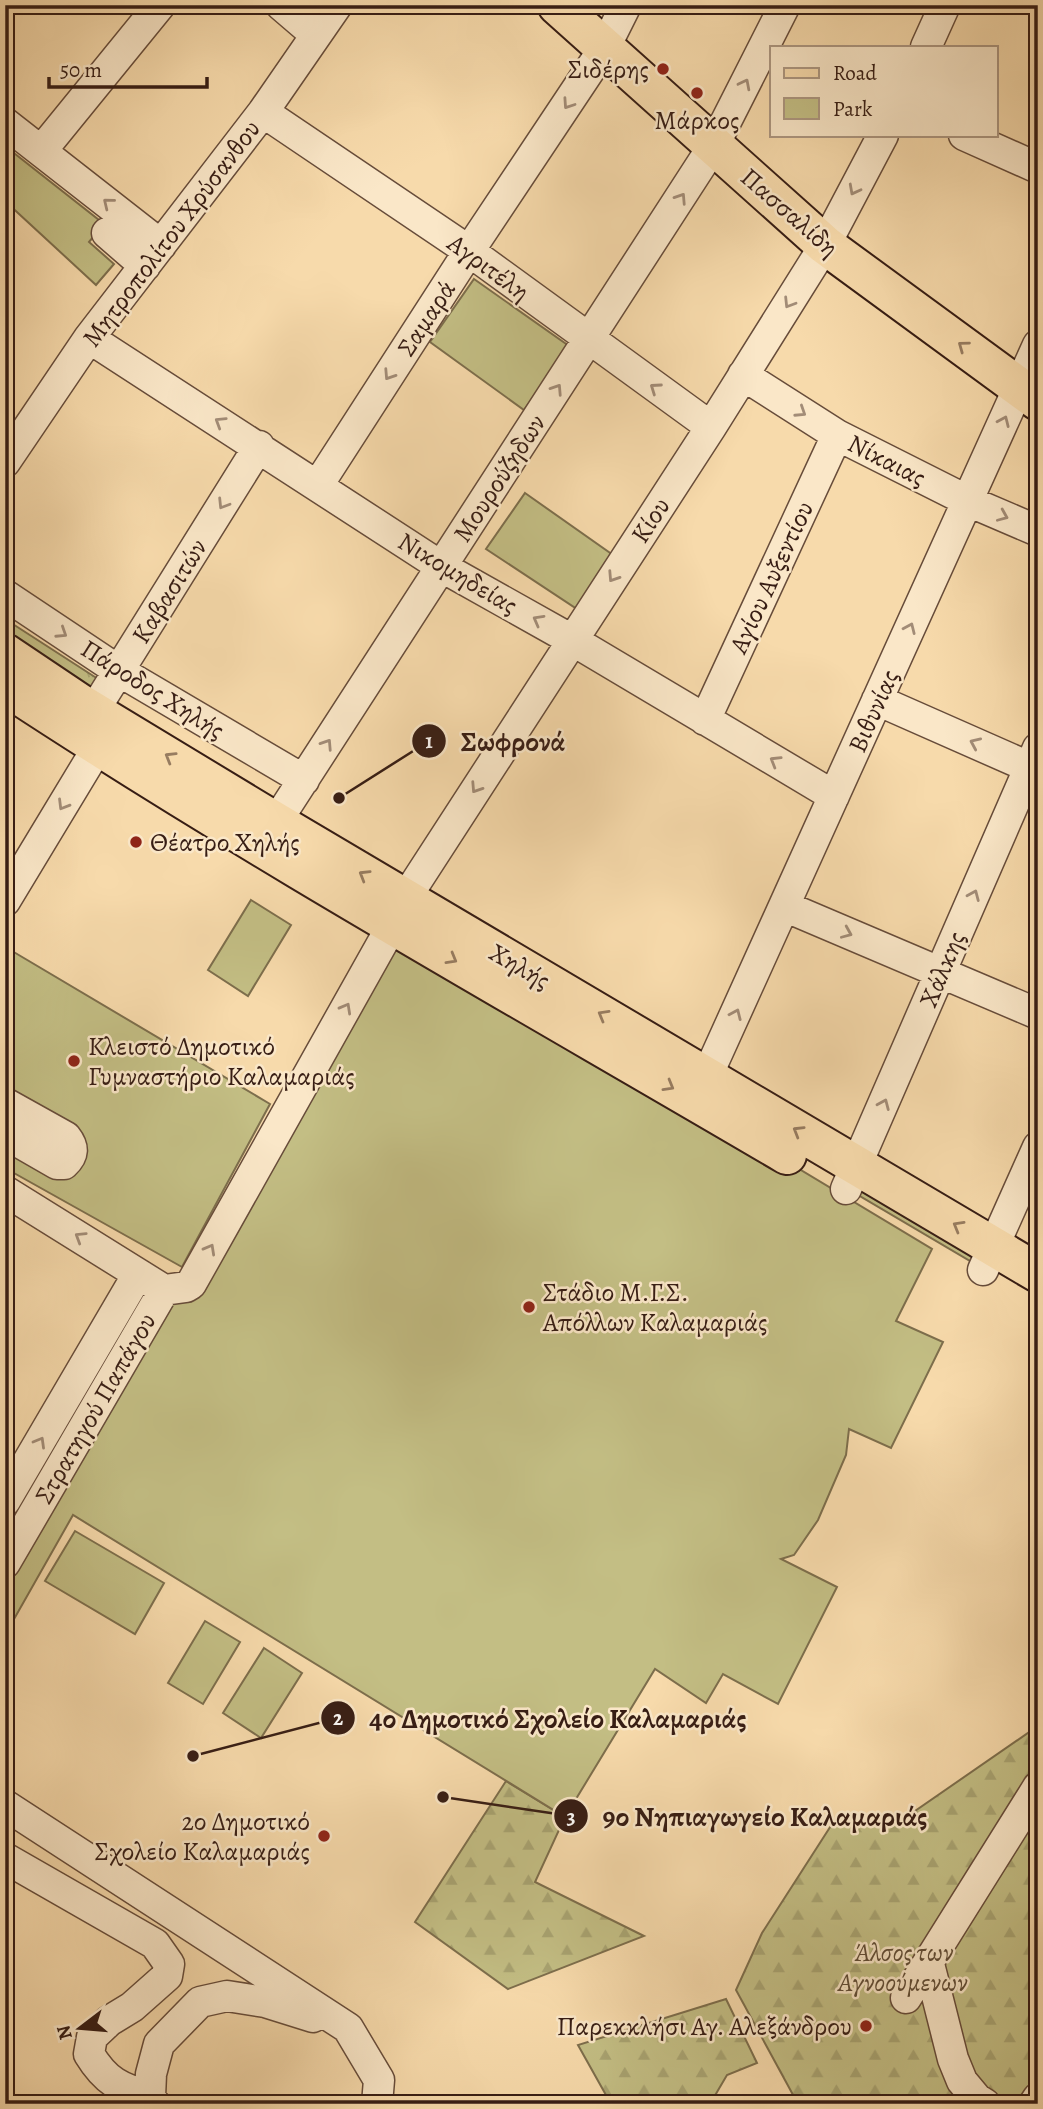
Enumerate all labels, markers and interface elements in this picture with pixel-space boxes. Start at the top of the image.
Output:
scale bar [49,46,206,90]
legend [770,46,998,136]
place label: Σιδέρης [568,52,649,87]
text: 50 m [60,56,102,84]
text: Road [833,59,877,87]
marker: Σιδέρης [655,61,671,77]
one-way arrow [736,79,750,91]
marker: Μάρκος [689,85,705,101]
text: Park [833,95,873,123]
one-way arrow [563,96,576,109]
place label: Μάρκος [655,103,739,138]
street label: Μητροπολίτου Χρύσανθου [74,113,268,354]
street label: Πασσαλίδη [733,160,846,265]
one-way arrow [849,183,862,195]
one-way arrow [672,192,685,205]
one-way arrow [103,198,115,211]
street label: Αγριτέλη [440,225,537,309]
street label: Σαμαρά [389,274,464,363]
one-way arrow [784,295,797,308]
one-way arrow [958,342,970,355]
one-way arrow [384,368,397,381]
one-way arrow [549,383,562,396]
one-way arrow [650,383,663,396]
one-way arrow [793,403,806,416]
street label: Μουρούζηδων [445,408,554,549]
one-way arrow [996,415,1010,428]
one-way arrow [215,417,228,430]
street label: Νίκαιας [842,426,932,495]
street label: Κίου [623,491,678,550]
street label: Αγίου Αυξεντίου [720,495,822,660]
one-way arrow [218,497,231,510]
one-way arrow [995,508,1008,522]
street label: Νικομηδείας [391,524,524,623]
street label: Καβασιτών [124,532,215,650]
one-way arrow [609,569,622,582]
one-way arrow [532,615,545,628]
one-way arrow [902,623,916,635]
one-way arrow [54,624,67,637]
street label: Πάροδος Χηλής [74,631,231,748]
street label: Βιθυνίας [840,664,907,758]
callout: Σωφρονά [412,716,580,765]
text: Σωφρονά [461,723,566,761]
text: 1 [425,727,433,755]
one-way arrow [970,737,983,751]
one-way arrow [318,739,331,752]
one-way arrow [164,752,177,765]
one-way arrow [770,757,783,770]
one-way arrow [472,780,485,793]
one-way arrow [58,798,71,811]
place label: Θέατρο Χηλής [150,825,300,860]
marker: Θέατρο Χηλής [128,834,144,850]
one-way arrow [359,870,372,883]
one-way arrow [966,890,980,902]
one-way arrow [840,924,852,938]
street label: Χάλκης [911,926,974,1012]
street label: Χηλής [483,935,557,998]
one-way arrow [444,951,457,964]
one-way arrow [338,1003,351,1015]
one-way arrow [727,1008,741,1021]
one-way arrow [597,1010,610,1023]
place label: Κλειστό Δημοτικό Γυμναστήριο Καλαμαριάς [88,1029,355,1094]
marker: Κλειστό Δημοτικό Γυμναστήριο Καλαμαριάς [66,1053,82,1069]
one-way arrow [662,1078,675,1091]
one-way arrow [875,1099,889,1111]
one-way arrow [793,1126,806,1139]
one-way arrow [953,1221,965,1234]
one-way arrow [74,1233,87,1246]
one-way arrow [202,1244,215,1256]
place label: Στάδιο Μ.Γ.Σ. Απόλλων Καλαμαριάς [542,1275,767,1340]
marker: Στάδιο Μ.Γ.Σ. Απόλλων Καλαμαριάς [521,1299,537,1315]
street label: Στρατηγού Παπάγου [27,1307,164,1510]
one-way arrow [32,1437,45,1450]
callout: 4ο Δημοτικό Σχολείο Καλαμαριάς [321,1693,761,1742]
text: 4ο Δημοτικό Σχολείο Καλαμαριάς [369,1700,747,1738]
text: 2 [333,1704,343,1732]
callout: 9ο Νηπιαγωγείο Καλαμαριάς [554,1792,942,1841]
text: 9ο Νηπιαγωγείο Καλαμαριάς [602,1798,928,1836]
text: 3 [566,1803,576,1831]
place label: 2ο Δημοτικό Σχολείο Καλαμαριάς [95,1804,310,1869]
marker: 2ο Δημοτικό Σχολείο Καλαμαριάς [316,1828,332,1844]
park label: Άλσος των Αγνοούμενων [836,1935,968,2000]
north arrow [46,1994,116,2064]
place label: Παρεκκλήσι Αγ. Αλεξάνδρου [557,2009,852,2044]
marker: Παρεκκλήσι Αγ. Αλεξάνδρου [858,2018,874,2034]
text: N [50,2022,79,2043]

